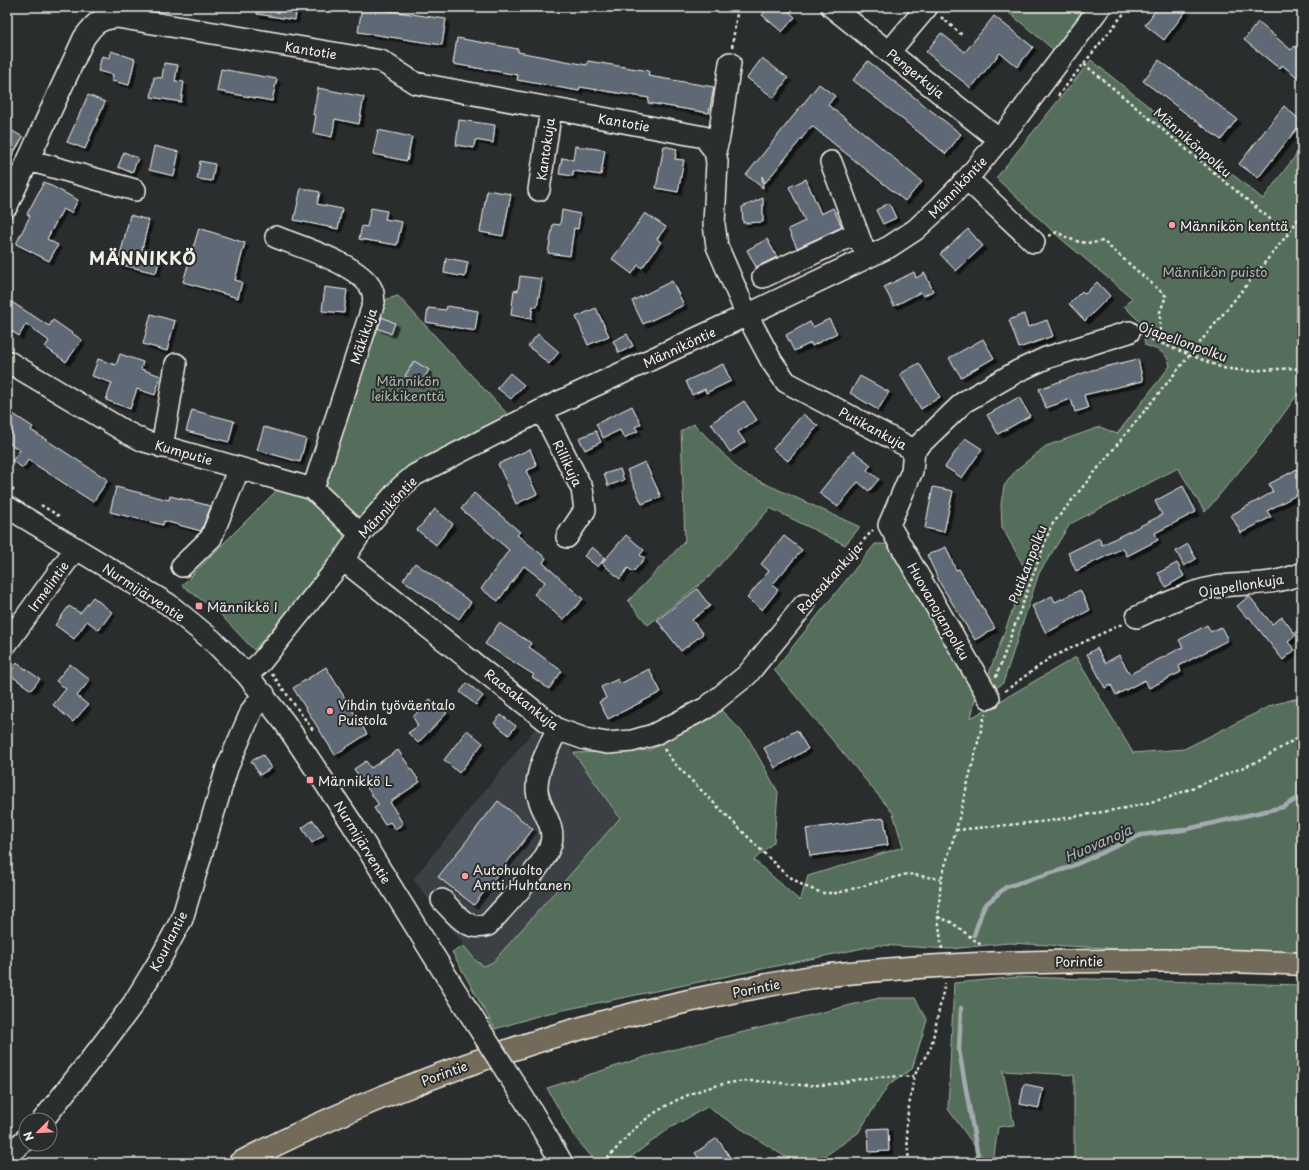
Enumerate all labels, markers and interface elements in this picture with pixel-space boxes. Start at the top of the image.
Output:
street label: Kantotie [284,37,338,63]
street label: Pengerkuja [883,44,950,103]
street label: Männikönpolku [1150,103,1236,181]
street label: Kantotie [597,108,651,136]
street label: Kantokuja [531,116,559,182]
street label: Männiköntie [923,152,991,222]
place label: Männikön kenttä [1180,216,1289,235]
marker: Männikön kenttä [1167,220,1177,230]
district label: MÄNNIKKÖ [89,245,197,271]
park label: Männikön puisto [1162,262,1268,281]
street label: Mäkikuja [345,305,381,366]
street label: Ojapellonpolku [1136,316,1230,366]
street label: Männiköntie [640,322,719,372]
park label: Männikön leikkikenttä [371,371,446,405]
street label: Putikankuja [836,402,911,454]
street label: Kumputie [153,435,215,469]
street label: Rillikuja [549,436,588,490]
street label: Männiköntie [353,472,421,542]
street label: Putikanpolku [1003,522,1051,606]
street label: Raasakankuja [792,538,867,618]
street label: Irmelintie [23,557,73,615]
street label: Nurmijärventie [99,558,189,626]
street label: Huovanojanpolku [903,559,975,663]
street label: Ojapellonkuja [1197,569,1286,601]
place label: Männikkö I [207,597,278,616]
marker: Männikkö I [194,601,204,611]
street label: Raasakankuja [481,664,564,735]
place label: Vihdin työväentalo Puistola [338,695,455,729]
marker: Vihdin työväentalo Puistola [325,706,335,716]
place label: Männikkö L [318,771,393,790]
marker: Männikkö L [305,775,315,785]
street label: Nurmijärventie [330,797,396,887]
water label: Huovanoja [1061,818,1136,867]
place label: Autohuolto Antti Huhtanen [473,860,571,894]
marker: Autohuolto Antti Huhtanen [460,871,470,881]
street label: Kourlantie [145,907,191,975]
street label: Porintie [1055,951,1103,971]
street label: Porintie [730,974,782,1002]
street label: Porintie [418,1056,470,1090]
north arrow [18,1112,58,1152]
text: N [19,1129,38,1144]

